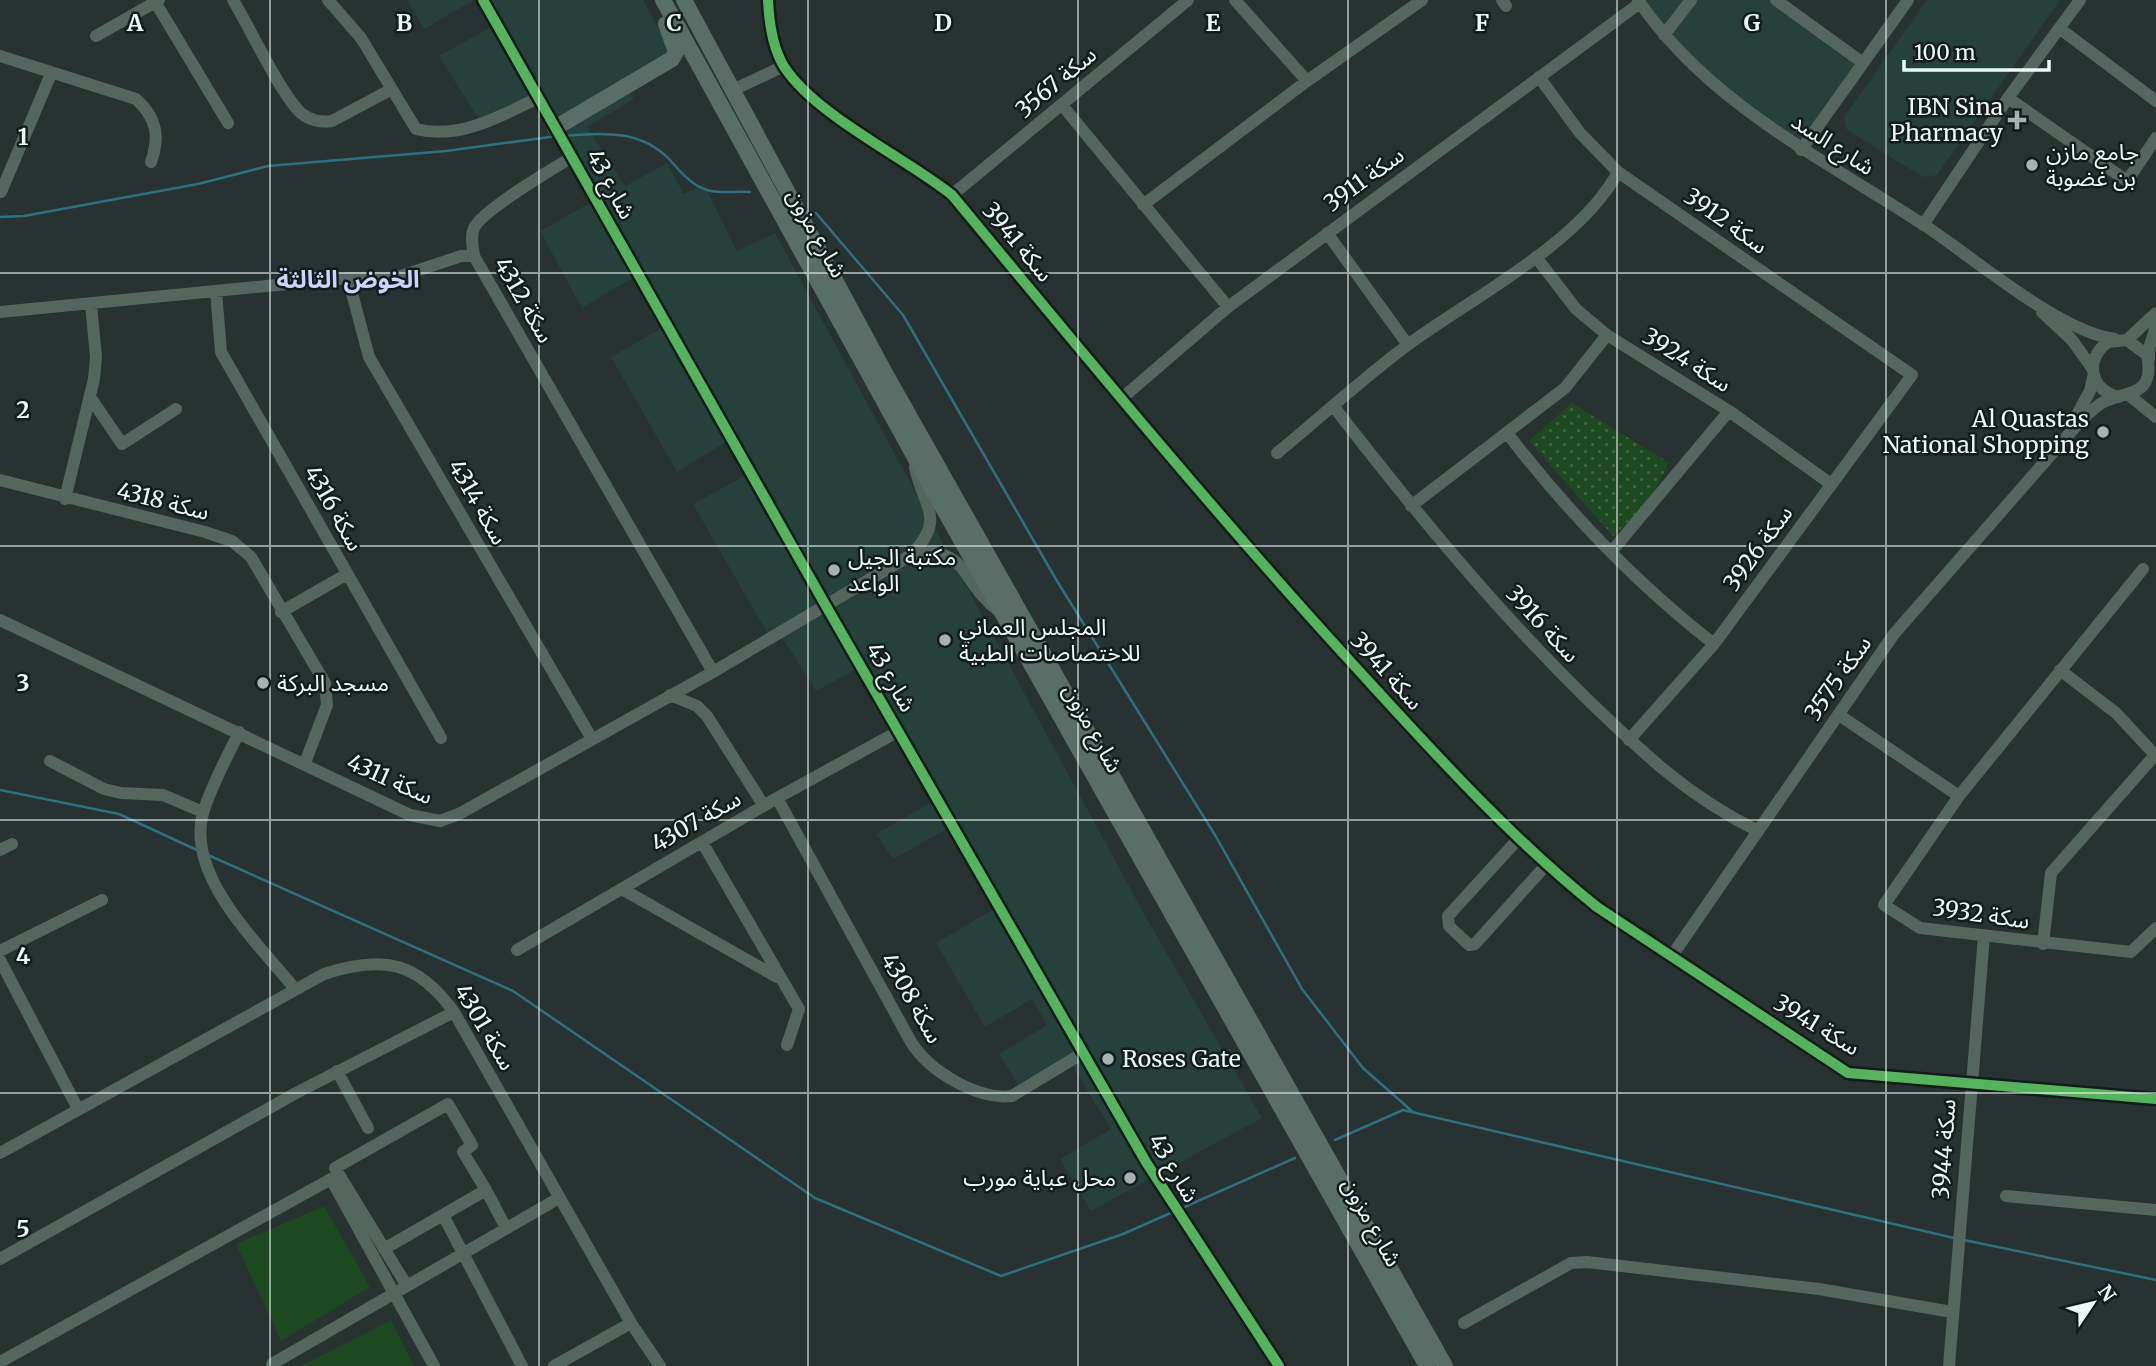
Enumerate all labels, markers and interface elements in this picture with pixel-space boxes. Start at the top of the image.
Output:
text: A [126,8,144,37]
text: B [396,8,412,37]
text: C [666,8,682,37]
text: D [934,8,952,37]
text: E [1205,8,1221,37]
text: F [1475,8,1489,37]
text: G [1744,8,1761,37]
scale bar [1904,28,2049,72]
street label: سكة 3567 [1009,39,1102,124]
text: 100 m [1914,39,1976,66]
place label: IBN Sina Pharmacy [1890,92,2004,147]
street label: شارع السد [1785,106,1880,184]
marker: IBN Sina Pharmacy [2009,112,2025,128]
text: 1 [18,122,29,151]
place label: جامع مازن بن غضوبة [2046,137,2139,192]
street label: سكة 3911 [1318,140,1409,217]
street label: شارع 43 [578,144,642,225]
marker: جامع مازن بن غضوبة [2024,157,2040,173]
street label: سكة 3912 [1679,181,1774,260]
street label: شارع مزون [778,183,854,284]
street label: سكة 3941 [977,196,1060,287]
street label: سكة 4312 [488,252,561,348]
district label: الخوض الثالثة [276,264,420,295]
street label: سكة 3924 [1638,321,1737,398]
text: 2 [16,395,30,424]
place label: Al Quastas National Shopping [1882,404,2089,459]
marker: Al Quastas National Shopping [2095,424,2111,440]
street label: سكة 4314 [442,454,514,550]
street label: سكة 4316 [298,460,371,556]
street label: سكة 4318 [114,475,212,526]
street label: سكة 3926 [1717,499,1798,596]
place label: مكتبة الجيل الواعد [848,542,956,597]
marker: مكتبة الجيل الواعد [826,562,842,578]
street label: سكة 3916 [1500,579,1586,668]
place label: المجلس العماني للاختصاصات الطبية [959,612,1141,667]
street label: سكة 3941 [1345,626,1430,716]
street label: سكة 3575 [1798,630,1877,726]
marker: المجلس العماني للاختصاصات الطبية [937,632,953,648]
street label: شارع 43 [857,637,923,718]
text: 3 [16,668,30,697]
place label: مسجد البركة [277,668,389,697]
marker: مسجد البركة [255,675,271,691]
street label: شارع مزون [1054,678,1130,779]
street label: سكة 4311 [343,747,438,810]
street label: سكة 4307 [646,783,746,858]
street label: سكة 3932 [1931,892,2032,935]
text: 4 [16,941,31,970]
street label: سكة 4308 [875,947,950,1048]
street label: سكة 4301 [448,978,523,1075]
street label: سكة 3941 [1769,988,1865,1061]
place label: Roses Gate [1122,1044,1241,1073]
marker: Roses Gate [1100,1051,1116,1067]
street label: سكة 3944 [1926,1098,1961,1200]
street label: شارع 43 [1140,1128,1206,1209]
place label: محل عباية مورب [963,1163,1116,1192]
marker: محل عباية مورب [1122,1170,1138,1186]
street label: شارع مزون [1333,1172,1409,1273]
text: 5 [16,1214,30,1243]
north arrow [2058,1268,2128,1338]
text: N [2093,1280,2121,1306]

